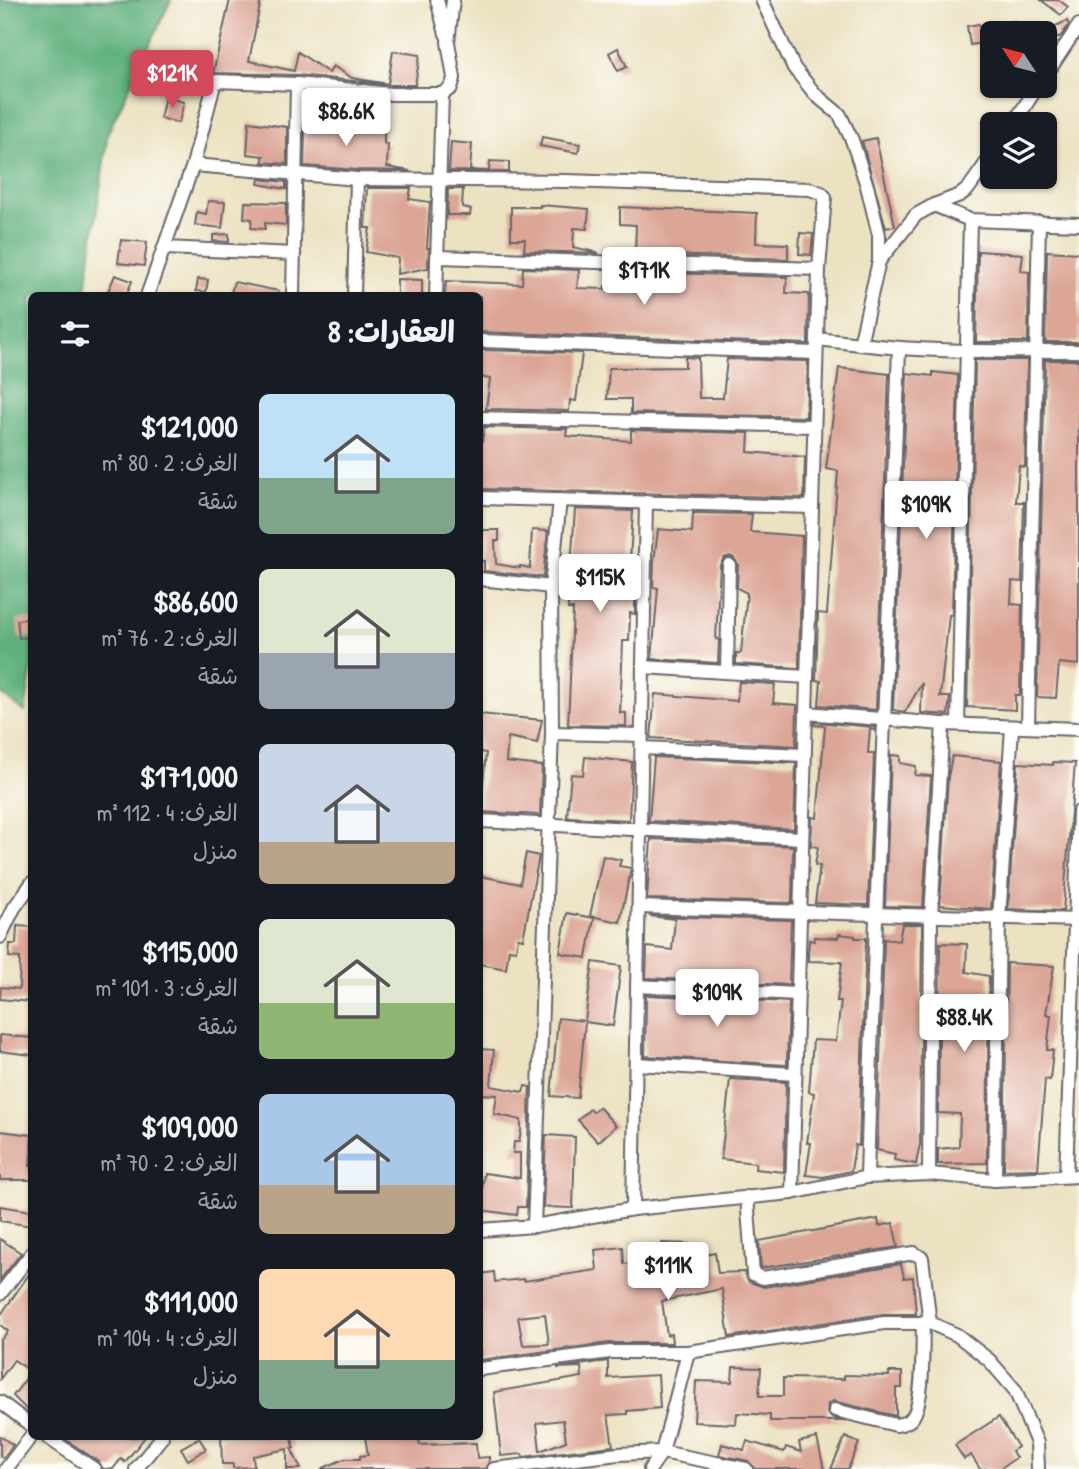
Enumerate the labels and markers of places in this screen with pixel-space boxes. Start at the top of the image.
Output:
pin: $121K [123,50,221,110]
pin: $86.6K [289,88,403,148]
pin: $171K [595,247,693,307]
pin: $109K [877,482,975,541]
pin: $115K [551,554,649,614]
pin: $109K [668,970,766,1029]
pin: $88.4K [907,995,1021,1054]
pin: $111K [619,1242,717,1302]

